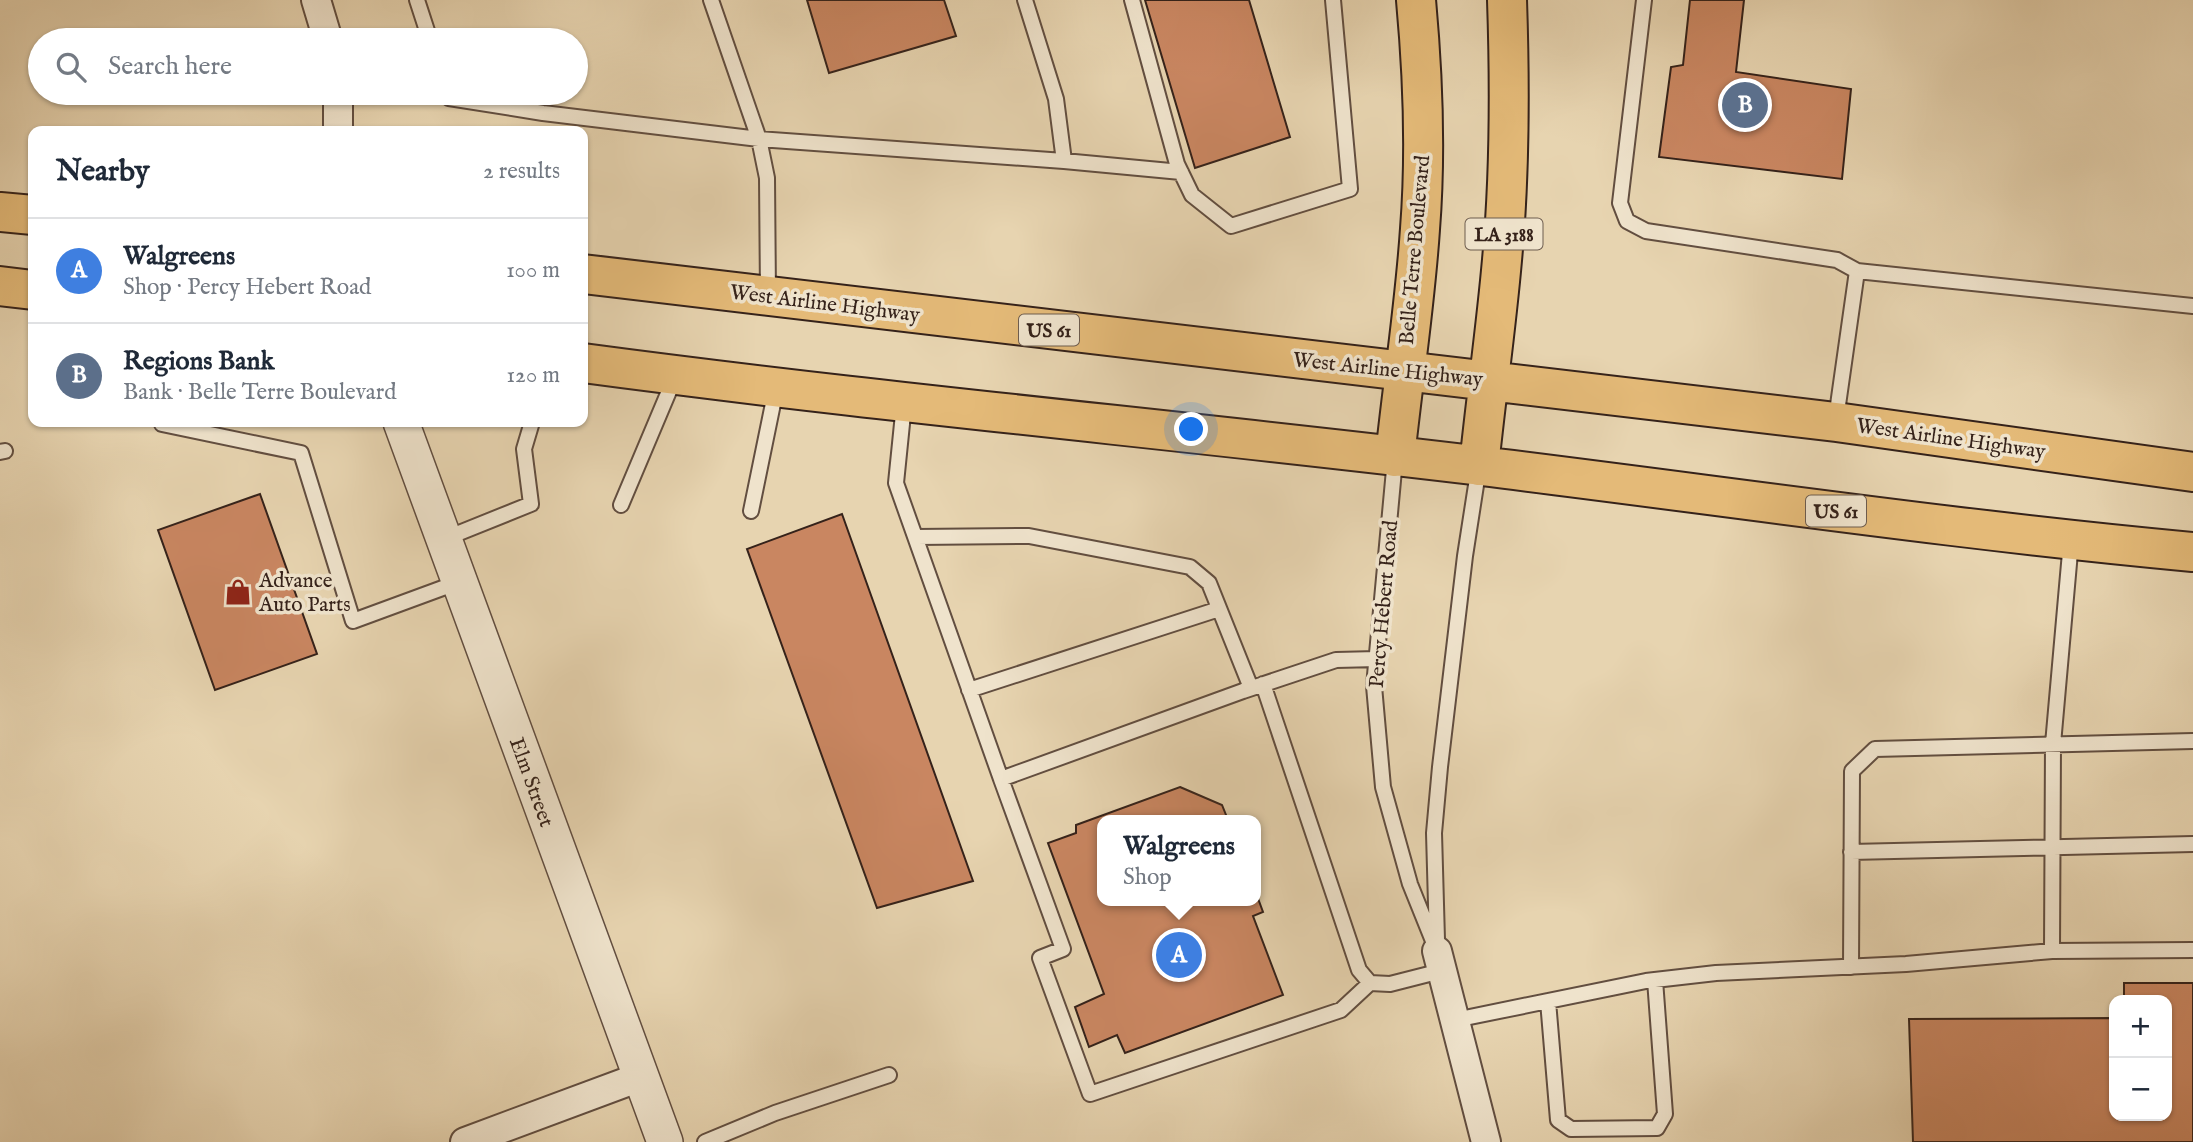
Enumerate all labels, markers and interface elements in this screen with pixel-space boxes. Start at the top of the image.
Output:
search box [28,28,588,105]
icon: search [52,48,90,86]
text: Search here [108,50,232,83]
pin: B [1722,79,1768,131]
text: Nearby [56,153,149,191]
street label: Belle Terre Boulevard [1394,153,1437,346]
text: 2 results [483,157,560,186]
road number: LA 3188 [1466,218,1542,250]
text: Walgreens [123,240,235,273]
text: A [71,256,87,285]
text: 100 m [506,256,560,285]
text: Shop · Percy Hebert Road [123,273,371,302]
street label: West Airline Highway [728,279,922,330]
road number: US 61 [1019,314,1079,346]
text: Regions Bank [123,345,274,378]
street label: West Airline Highway [1291,347,1485,394]
text: B [71,361,87,390]
text: 120 m [507,361,560,390]
text: Bank · Belle Terre Boulevard [123,378,396,407]
your location [1174,412,1208,446]
street label: West Airline Highway [1854,413,2048,466]
road number: US 61 [1806,496,1866,526]
street label: Percy Hebert Road [1364,518,1405,689]
place label: Advance Auto Parts [258,568,351,619]
shop icon: Advance Auto Parts [223,577,253,607]
street label: Elm Street [502,734,559,831]
popup [1097,815,1261,906]
text: Walgreens [1123,830,1235,863]
text: Shop [1123,863,1172,892]
pin: A [1156,929,1202,981]
map controls [2109,995,2172,1121]
button: + [2109,995,2172,1058]
button: − [2109,1058,2172,1121]

